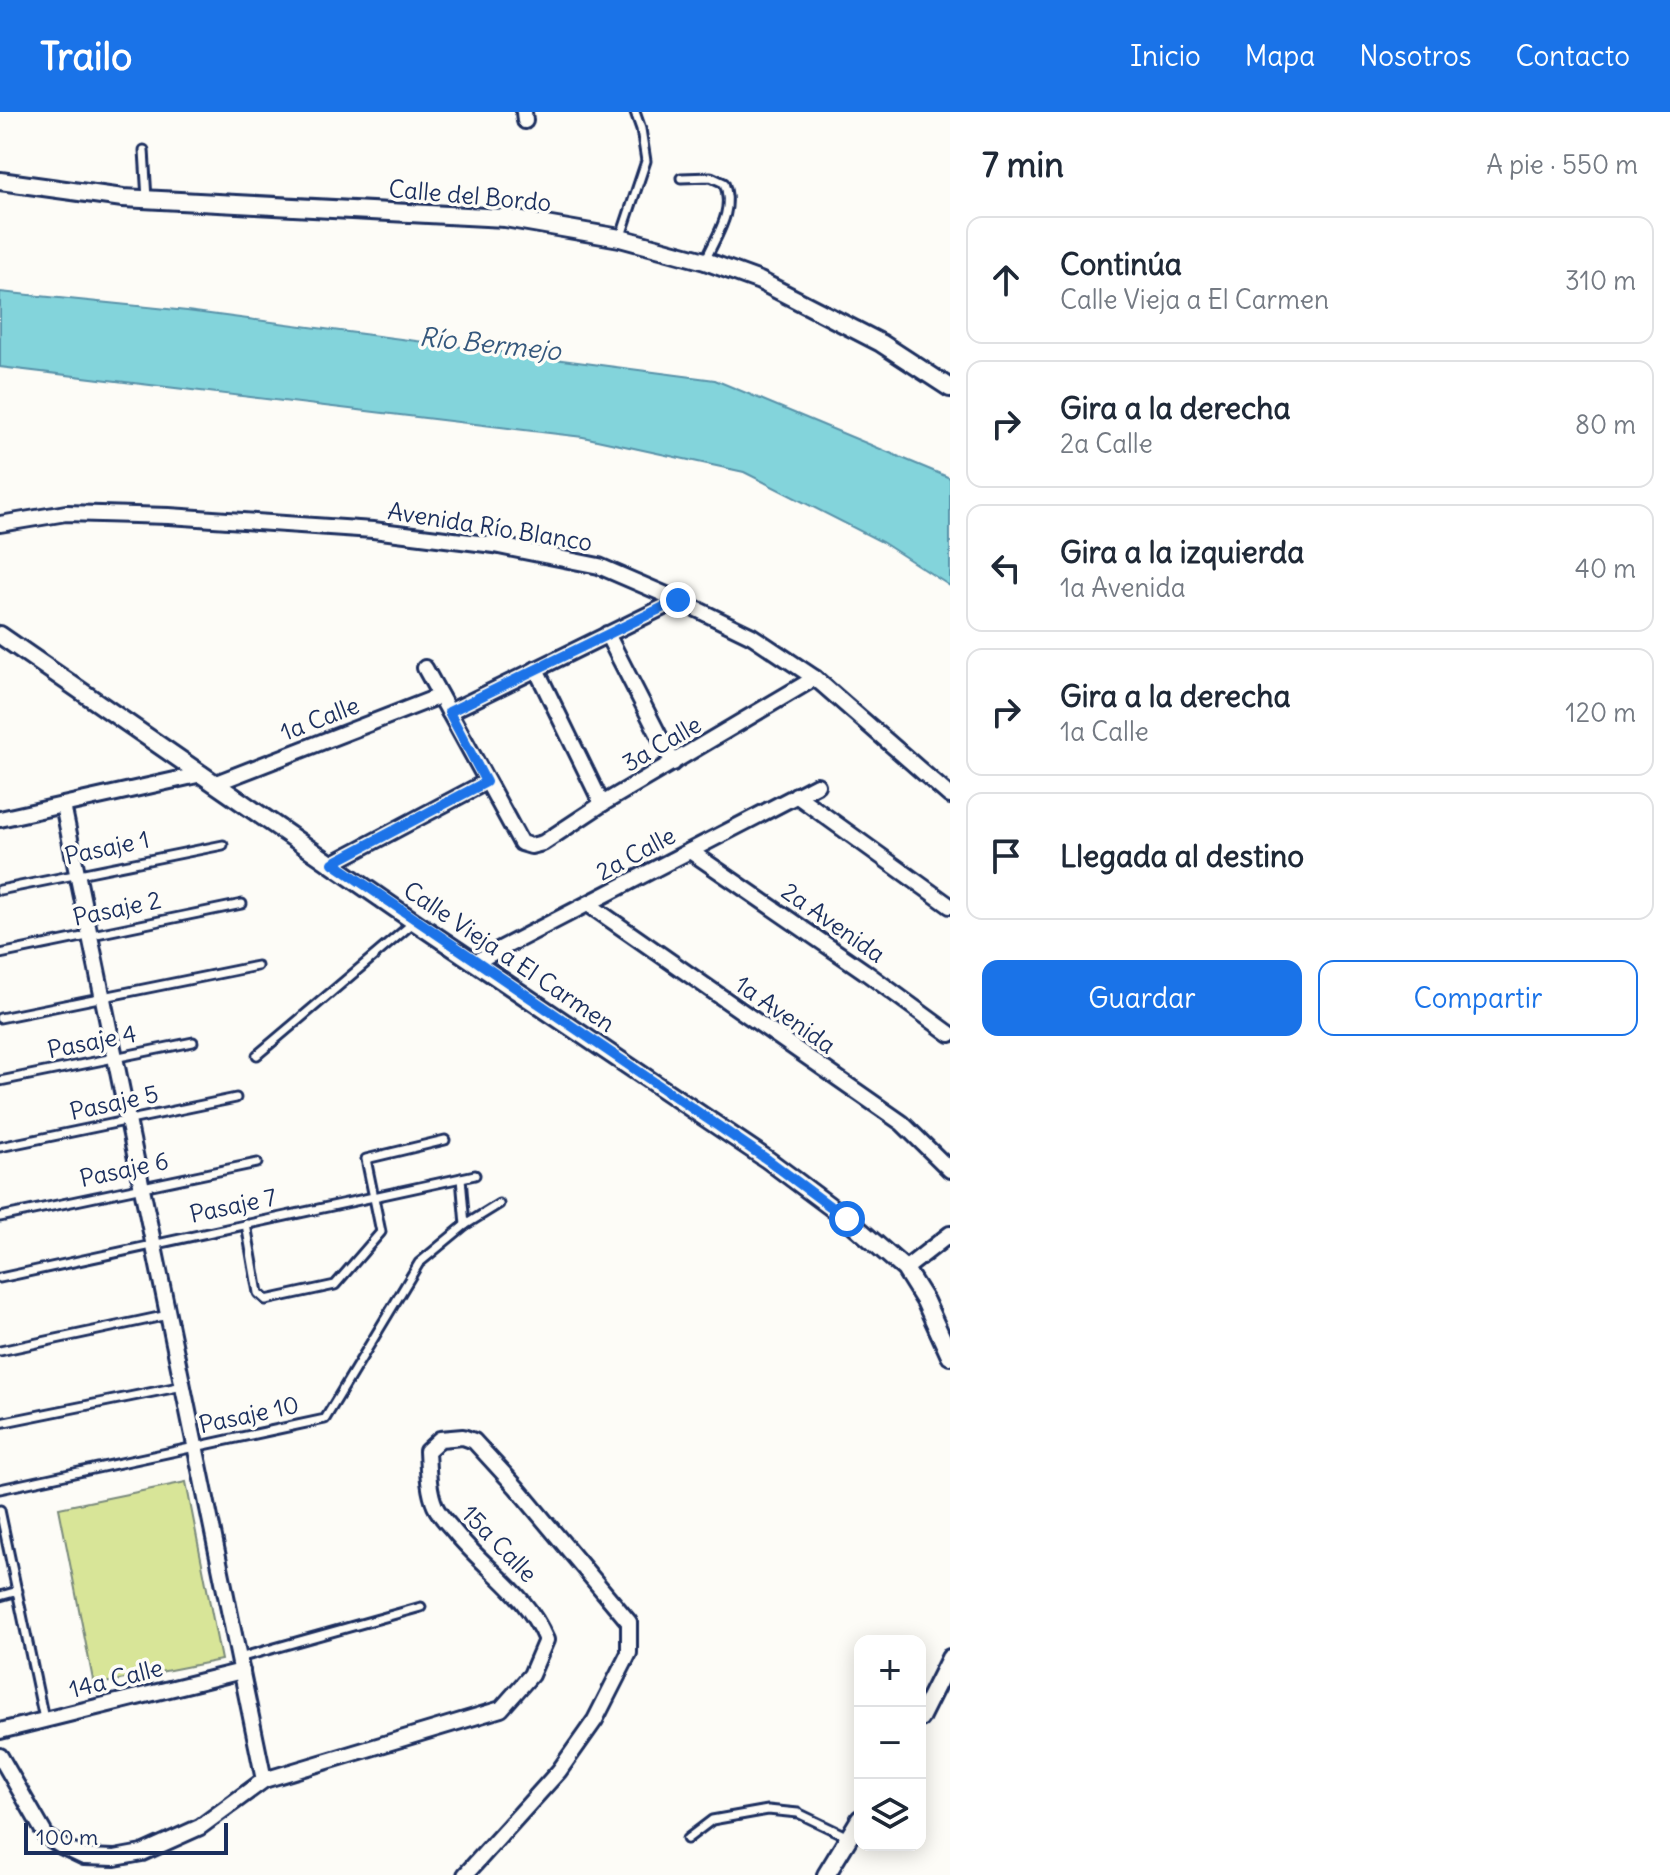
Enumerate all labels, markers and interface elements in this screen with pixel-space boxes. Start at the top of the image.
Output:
text: Trailo [40,33,132,80]
text: Inicio [1130,38,1201,74]
text: Mapa [1245,38,1315,74]
text: Nosotros [1359,38,1471,74]
text: Contacto [1515,38,1630,74]
text: 7 min [982,143,1064,186]
text: A pie · 550 m [1486,148,1638,181]
street label: Calle del Bordo [388,173,553,217]
text: Continúa [1060,245,1182,283]
icon: ahead [984,258,1028,302]
text: 310 m [1565,264,1636,297]
text: Calle Vieja a El Carmen [1060,283,1329,316]
water label: Río Bermejo [418,320,564,367]
text: Gira a la derecha [1060,389,1291,427]
icon: right [984,402,1028,446]
text: 80 m [1575,408,1636,441]
text: 2a Calle [1060,427,1153,460]
street label: Avenida Río Blanco [386,495,595,557]
text: Gira a la izquierda [1060,533,1304,571]
icon: left [984,546,1028,590]
text: 40 m [1575,552,1636,585]
text: 1a Avenida [1060,571,1186,604]
route end [660,582,696,618]
text: Gira a la derecha [1060,677,1291,715]
street label: 1a Calle [276,689,363,747]
icon: right [984,690,1028,734]
text: 120 m [1565,696,1636,729]
street label: 3a Calle [617,709,706,778]
text: 1a Calle [1060,715,1149,748]
street label: 2a Calle [591,820,680,886]
street label: Pasaje 1 [62,823,152,871]
icon: arrive [984,834,1028,878]
text: Llegada al destino [1060,837,1304,875]
street label: Calle Vieja a El Carmen [398,874,621,1038]
street label: 2a Avenida [776,876,891,969]
street label: Pasaje 2 [70,884,164,932]
button: Guardar [982,960,1302,1036]
button: Compartir [1318,960,1638,1036]
street label: 1a Avenida [730,969,842,1060]
street label: Pasaje 4 [45,1018,139,1064]
street label: Pasaje 5 [67,1078,161,1126]
street label: Pasaje 6 [77,1145,171,1193]
street label: Pasaje 7 [187,1181,279,1229]
route start [829,1201,865,1237]
street label: Pasaje 10 [196,1389,302,1439]
street label: 15a Calle [456,1498,544,1588]
map controls [854,1635,926,1851]
button: + [854,1635,926,1707]
street label: 14a Calle [66,1652,166,1704]
button: − [854,1707,926,1779]
button: layers [854,1779,926,1851]
scale bar [24,1819,228,1855]
text: 100 m [36,1823,98,1851]

